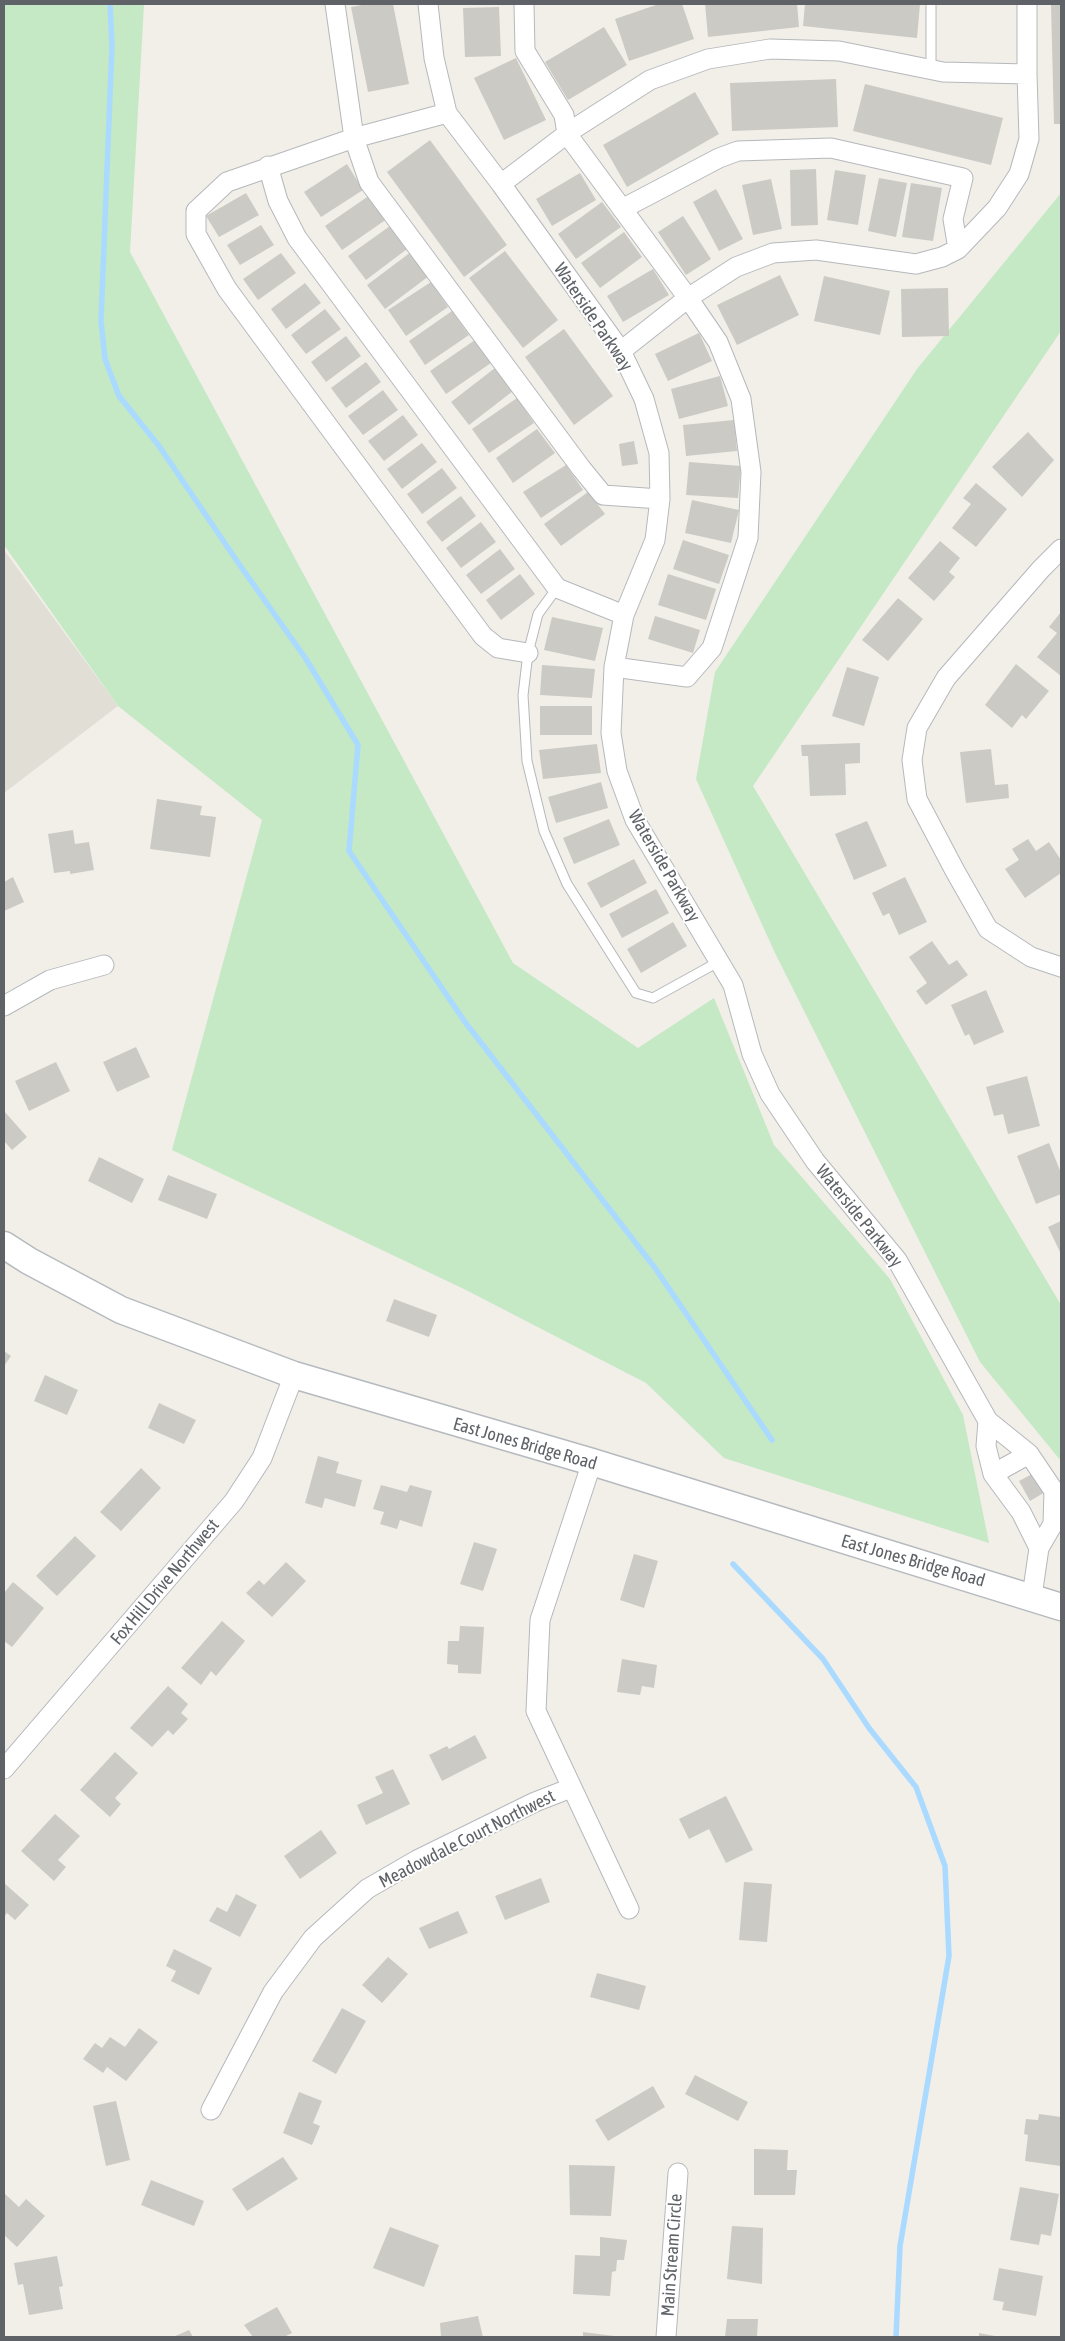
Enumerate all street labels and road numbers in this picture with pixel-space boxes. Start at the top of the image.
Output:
street label: Waterside Parkway [549,259,637,375]
street label: Waterside Parkway [623,806,705,926]
street label: Waterside Parkway [811,1160,907,1272]
street label: East Jones Bridge Road [450,1413,600,1475]
street label: Fox Hill Drive Northwest [106,1515,224,1649]
street label: East Jones Bridge Road [838,1530,988,1592]
street label: Meadowdale Court Northwest [375,1785,559,1893]
street label: Main Stream Circle [657,2193,687,2317]

